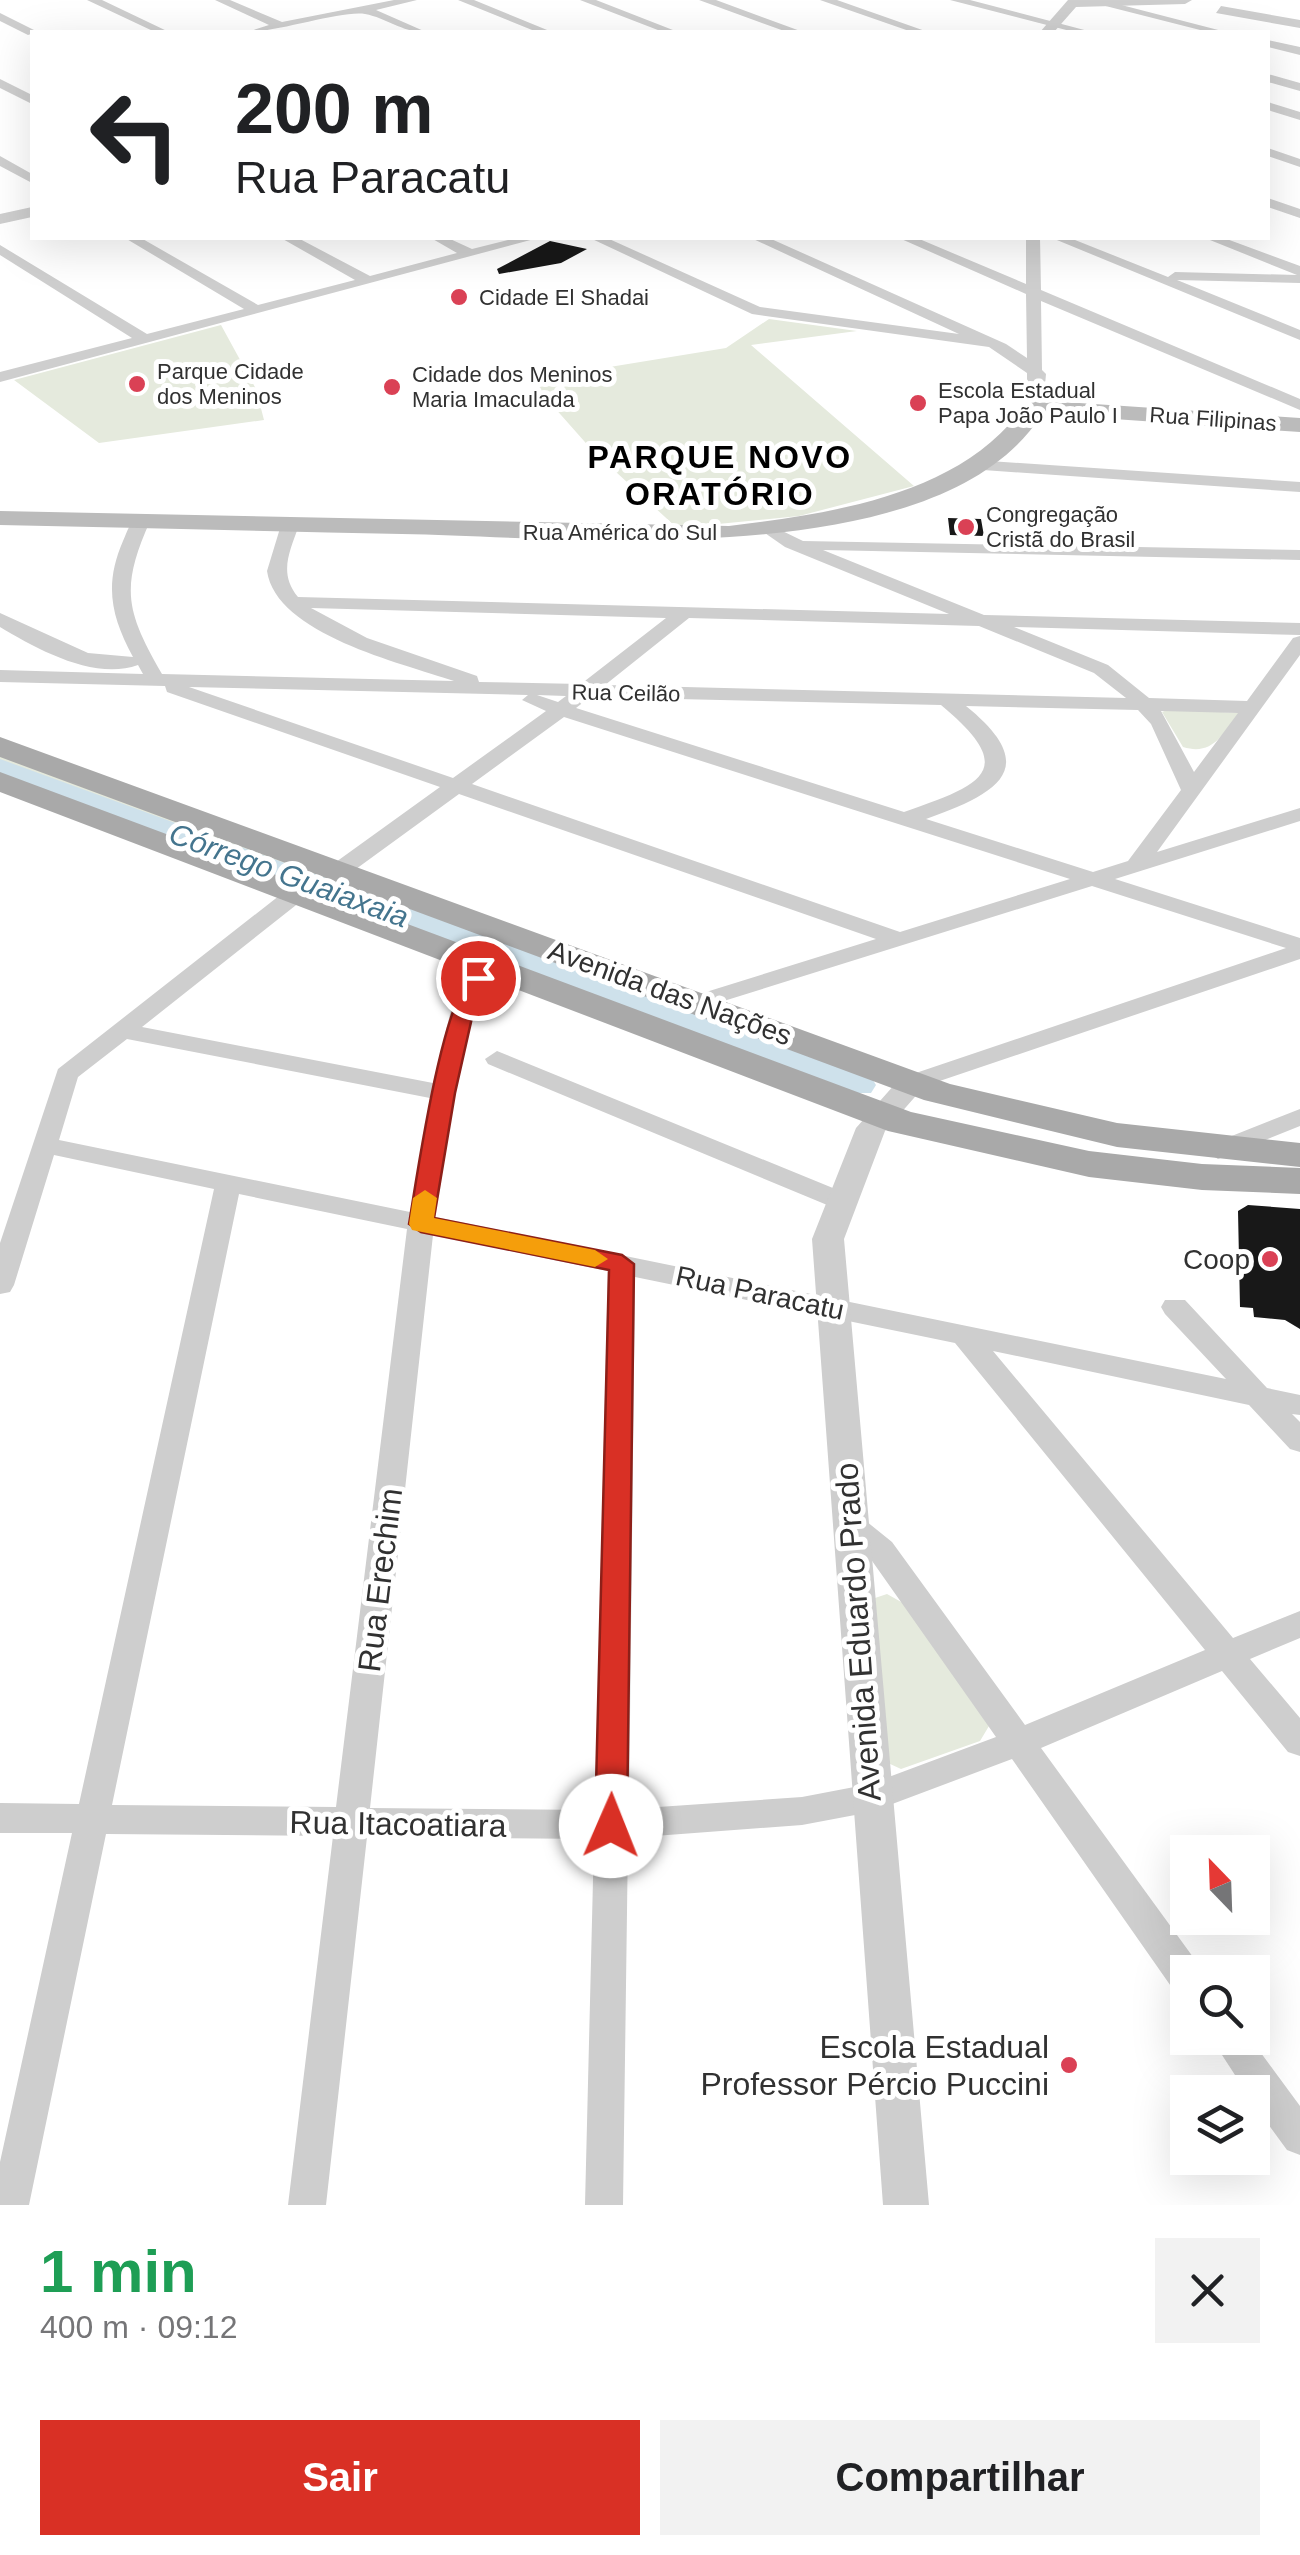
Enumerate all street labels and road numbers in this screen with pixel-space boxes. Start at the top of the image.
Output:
street label: Rua Filipinas [1149,402,1277,436]
street label: Rua América do Sul [523,520,717,545]
street label: Rua Ceilão [571,680,681,706]
street label: Avenida das Nações [544,935,796,1051]
street label: Rua Paracatu [673,1260,847,1326]
street label: Avenida Eduardo Prado [828,1462,888,1802]
street label: Rua Erechim [351,1486,409,1674]
street label: Rua Itacoatiara [289,1804,507,1844]

